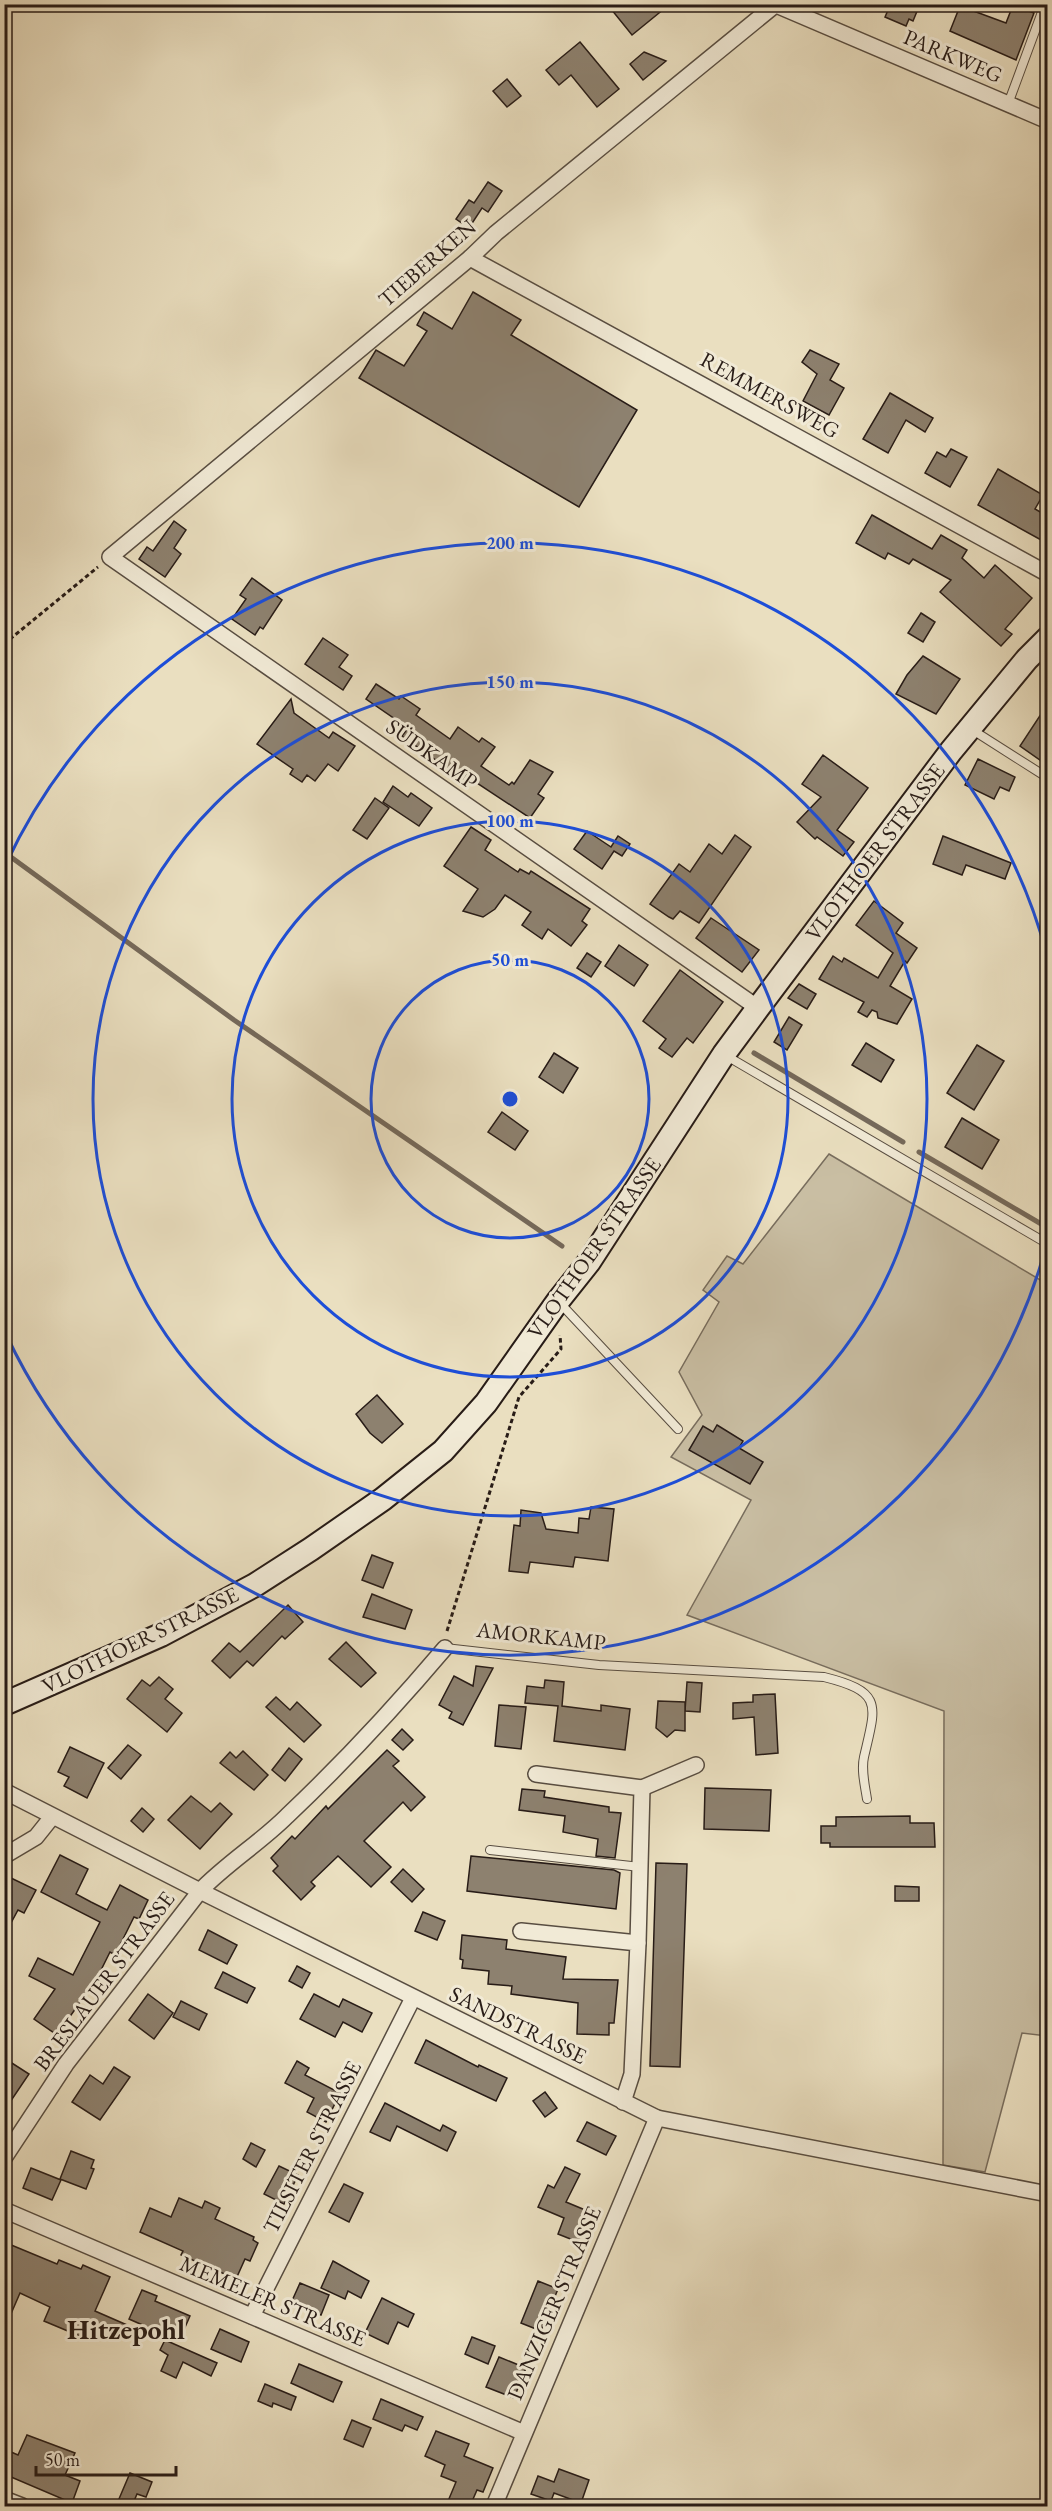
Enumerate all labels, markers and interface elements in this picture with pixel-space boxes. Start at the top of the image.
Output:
street label: PARKWEG [899,22,1007,90]
street label: TIEBERKEN [372,212,482,313]
street label: REMMERSWEG [695,345,845,445]
text: 200 m [486,531,534,554]
text: 150 m [486,670,534,693]
street label: SÜDKAMP [381,712,483,796]
street label: VLOTHOER STRASSE [799,757,951,947]
text: 100 m [486,809,534,832]
text: 50 m [491,948,529,971]
centre of rings [500,1089,520,1109]
street label: VLOTHOER STRASSE [520,1151,668,1345]
street label: VLOTHOER STRASSE [37,1580,243,1700]
street label: AMORKAMP [474,1615,607,1657]
street label: BRESLAUER STRASSE [27,1885,181,2077]
street label: SANDSTRASSE [445,1979,591,2071]
street label: TILSITER STRASSE [256,2056,368,2238]
street label: DANZIGER STRASSE [500,2202,608,2404]
street label: MEMELER STRASSE [176,2249,370,2353]
district label: Hitzepohl [67,2311,185,2347]
scale bar [36,2439,176,2477]
text: 50 m [45,2448,80,2471]

